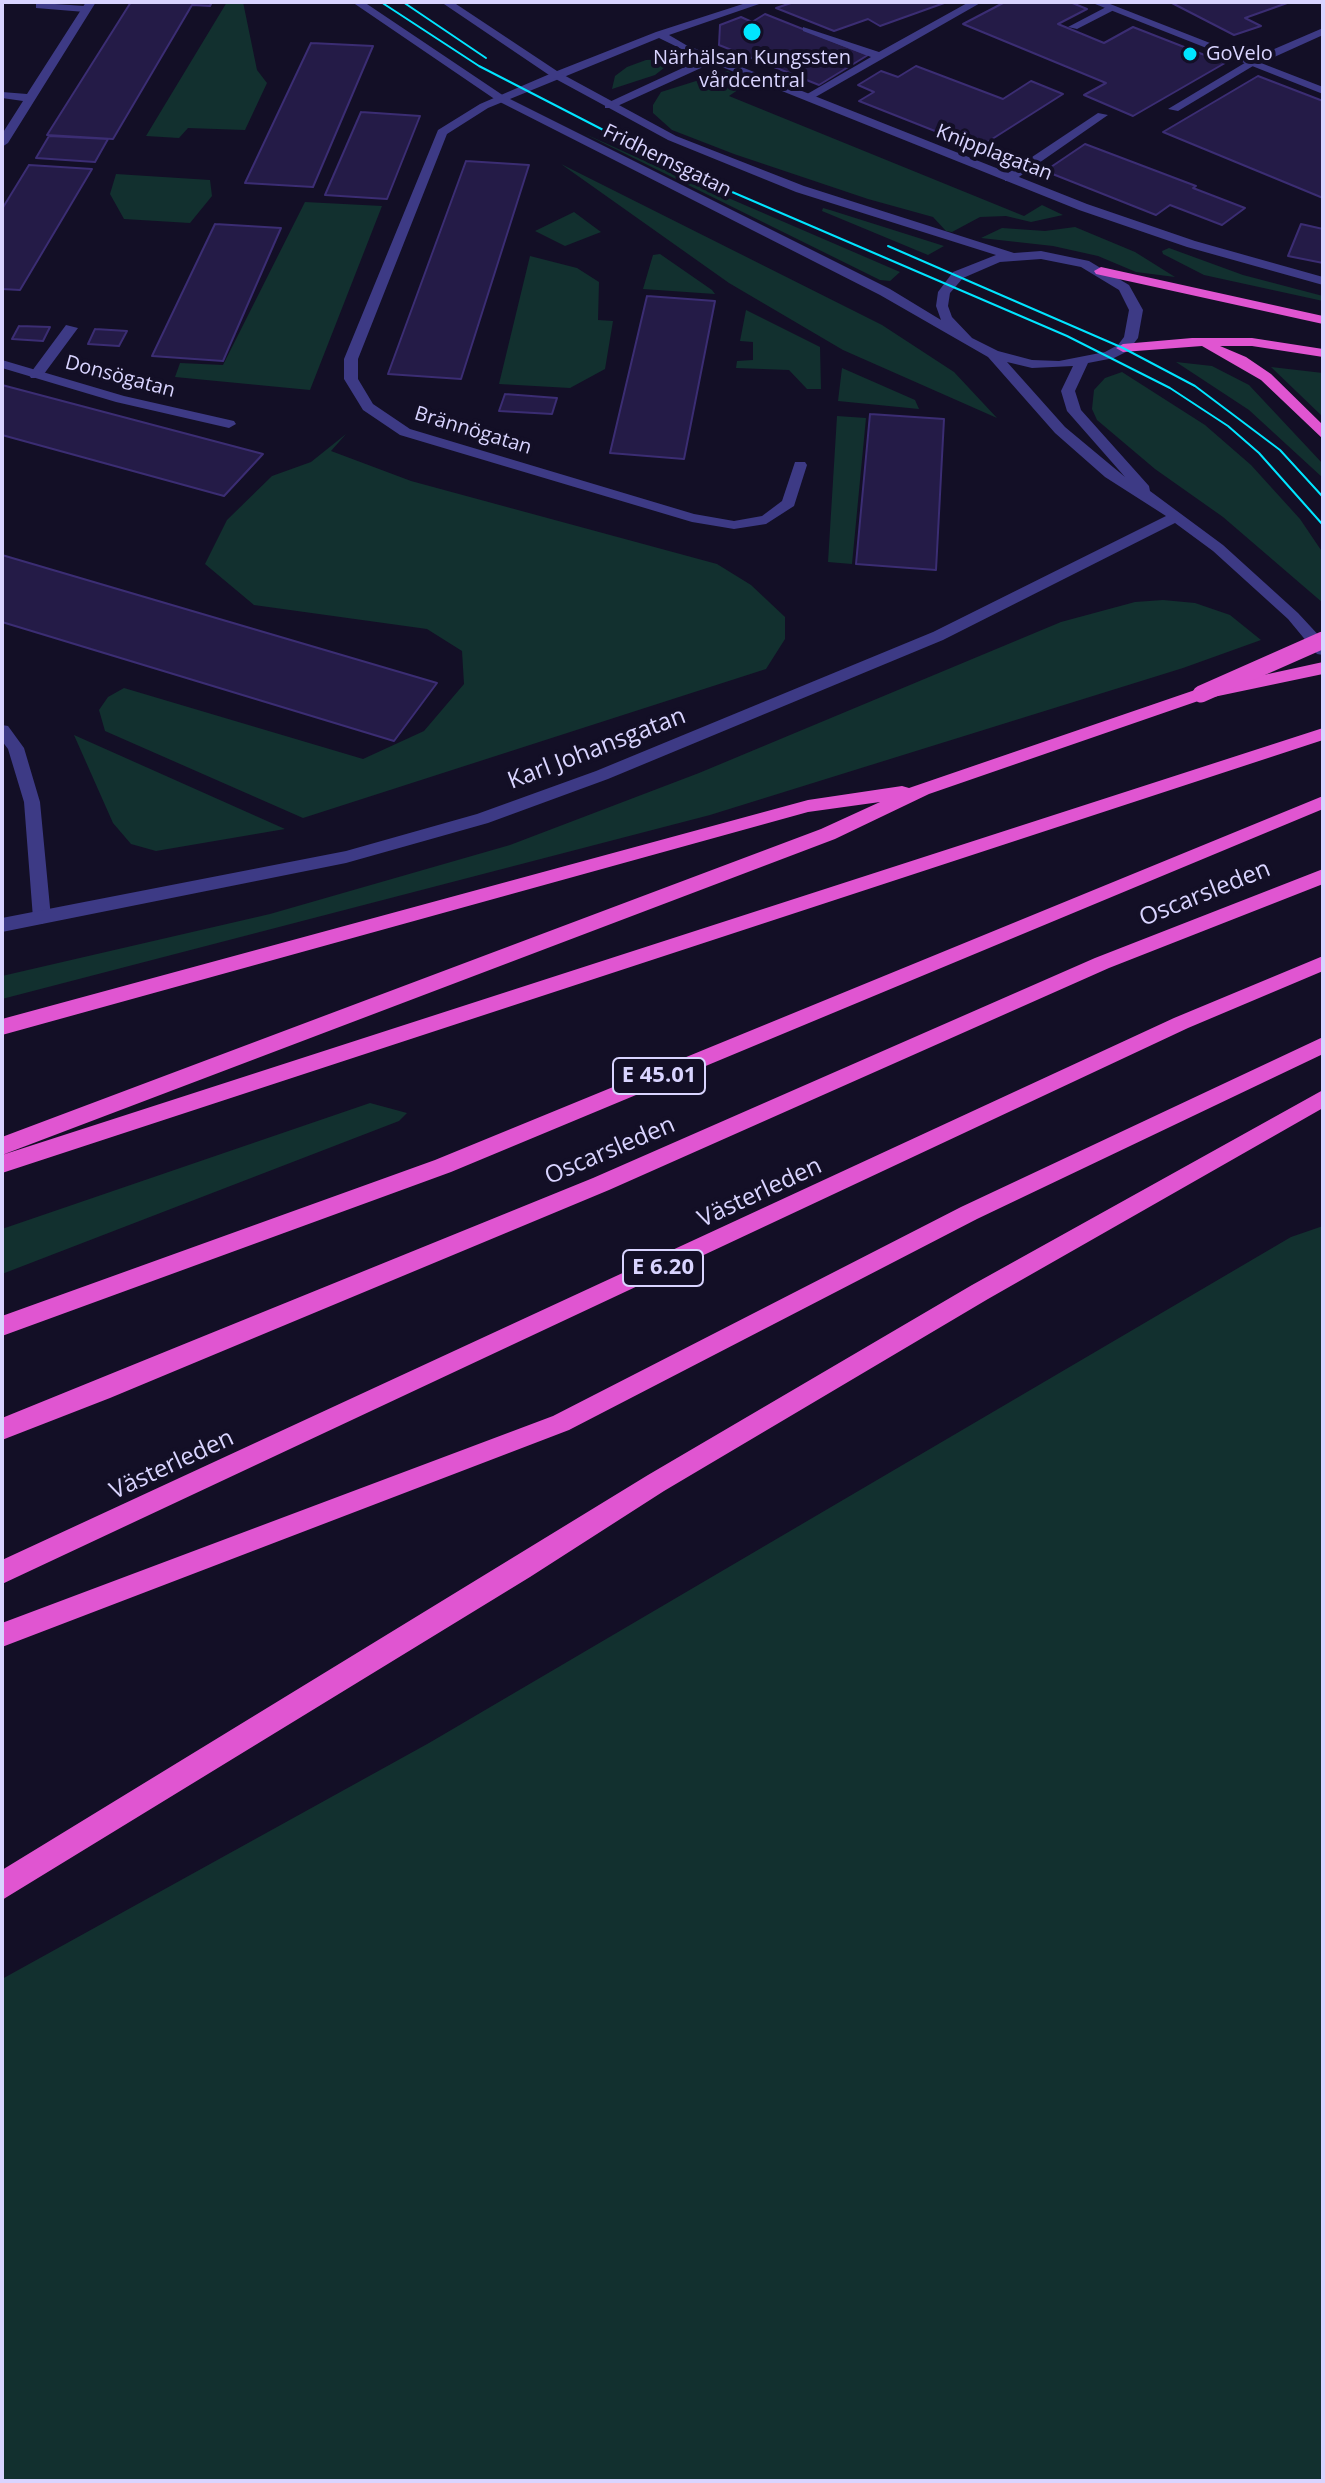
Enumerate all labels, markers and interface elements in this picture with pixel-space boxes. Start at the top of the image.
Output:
marker: Närhälsan Kungssten vårdcentral [741,21,763,43]
place label: GoVelo [1206,42,1273,66]
marker: GoVelo [1181,45,1199,63]
place label: Närhälsan Kungssten vårdcentral [653,46,851,93]
street label: Fridhemsgatan [599,120,735,202]
street label: Knipplagatan [932,120,1056,186]
street label: Donsögatan [62,351,178,403]
street label: Brännögatan [412,402,534,460]
street label: Karl Johansgatan [504,702,690,796]
street label: Oscarsleden [1135,855,1275,933]
road number: E 45.01 [613,1058,705,1094]
street label: Oscarsleden [541,1111,679,1191]
street label: Västerleden [693,1152,827,1234]
road number: E 6.20 [623,1250,703,1286]
street label: Västerleden [105,1424,239,1506]

